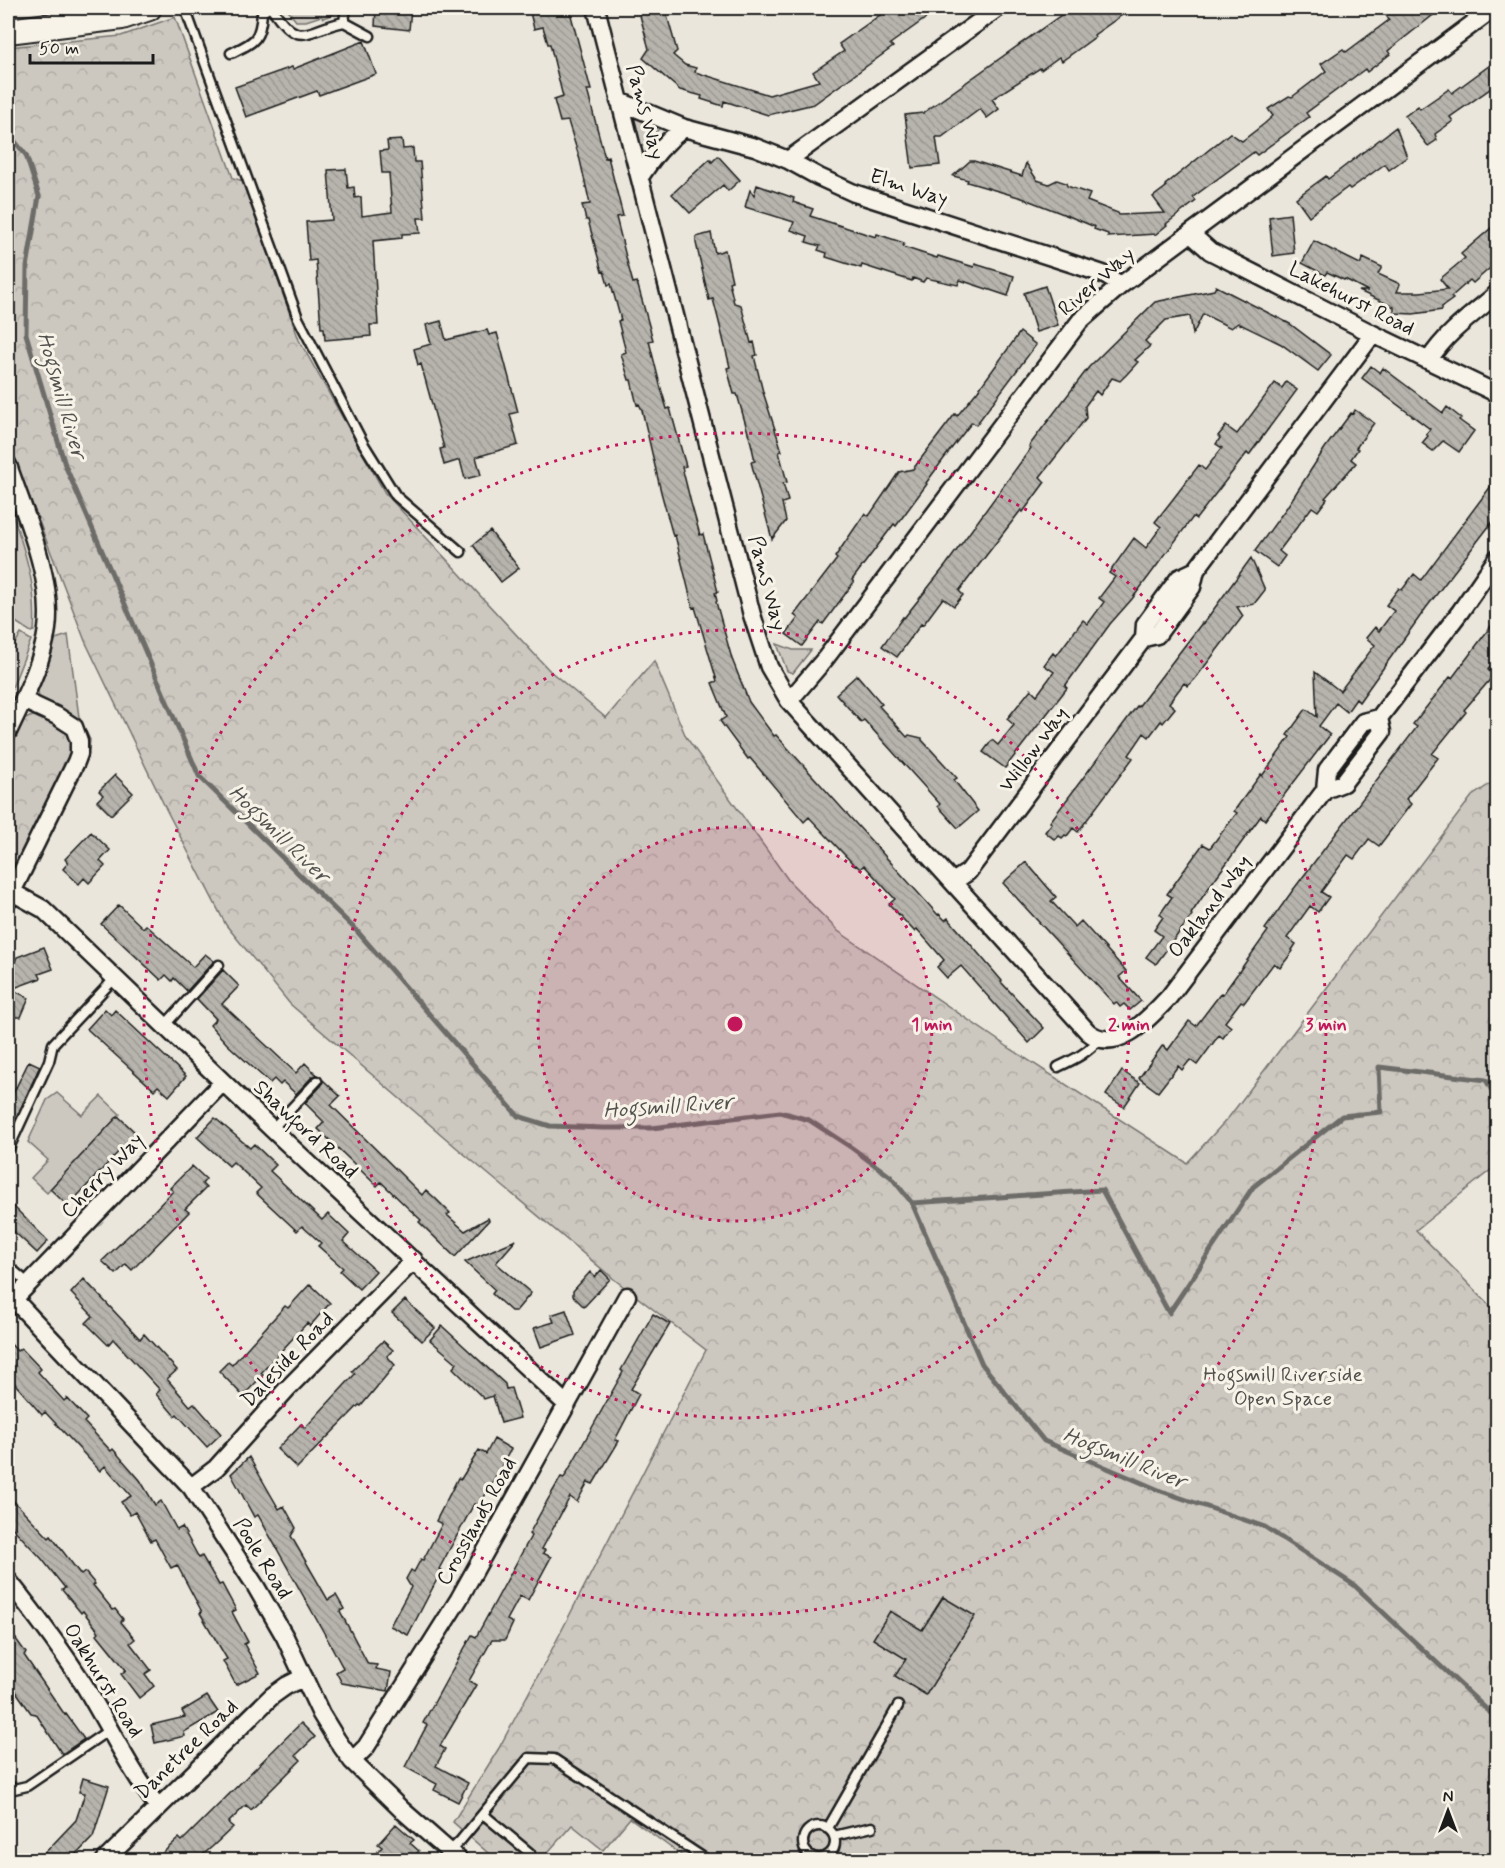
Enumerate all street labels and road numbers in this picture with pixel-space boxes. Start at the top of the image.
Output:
street label: Pams Way [619,62,671,163]
street label: Elm Way [866,162,951,214]
street label: River Way [1052,241,1141,323]
street label: Lakehurst Road [1284,255,1419,343]
street label: Pams Way [741,533,793,634]
street label: Willow Way [993,701,1075,798]
street label: Oakland Way [1162,849,1258,964]
street label: Shawford Road [246,1074,364,1187]
street label: Cherry Way [55,1127,151,1225]
street label: Daleside Road [235,1306,341,1414]
street label: Crosslands Road [430,1452,524,1591]
street label: Poole Road [226,1513,298,1605]
street label: Oakhurst Road [57,1618,150,1743]
street label: Danetree Road [129,1693,244,1806]

